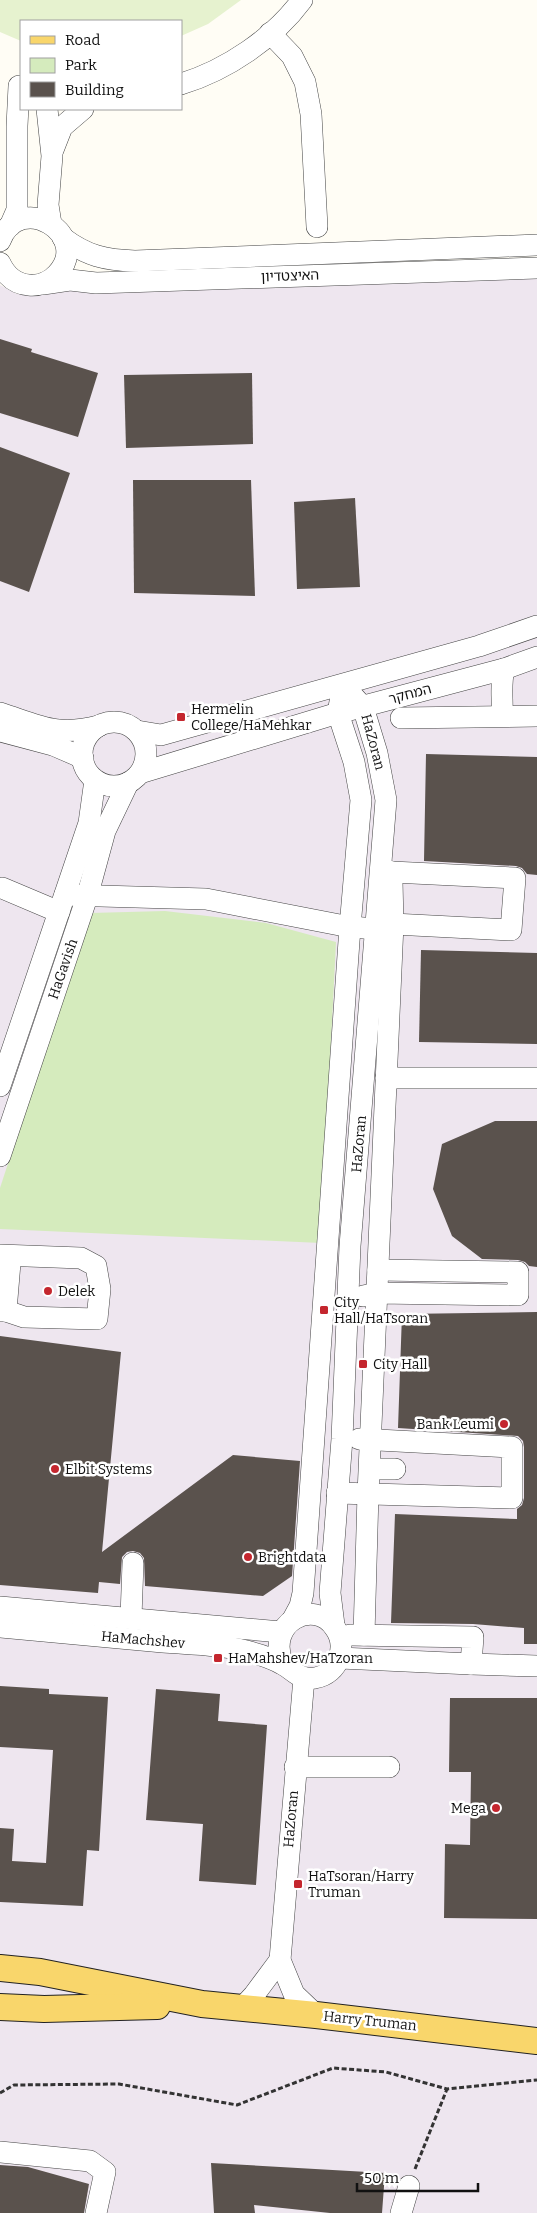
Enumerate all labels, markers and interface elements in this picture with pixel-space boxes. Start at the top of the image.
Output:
legend [20,20,182,110]
text: Road [65,31,100,49]
text: Park [65,56,97,74]
text: Building [65,81,124,99]
street label: האיצטדיון [260,266,320,286]
street label: המחקר [387,680,433,708]
place label: Hermelin College/HaMehkar [191,701,311,734]
marker: Hermelin College/HaMehkar [175,711,187,723]
street label: HaZoran [357,712,389,772]
street label: HaGavish [45,936,81,1001]
street label: HaZoran [348,1115,370,1173]
place label: Delek [58,1283,95,1300]
marker: Delek [42,1285,54,1297]
place label: City Hall/HaTsoran [334,1294,428,1327]
marker: City Hall/HaTsoran [318,1304,330,1316]
place label: City Hall [373,1356,428,1373]
marker: City Hall [357,1358,369,1370]
place label: Bank Leumi [417,1416,494,1433]
marker: Bank Leumi [498,1418,510,1430]
place label: Elbit Systems [65,1461,152,1478]
marker: Elbit Systems [49,1463,61,1475]
place label: Brightdata [258,1549,327,1566]
marker: Brightdata [242,1551,254,1563]
street label: HaMachshev [100,1628,186,1652]
place label: HaMahshev/HaTzoran [228,1650,373,1667]
marker: HaMahshev/HaTzoran [212,1652,224,1664]
street label: HaZoran [280,1790,302,1848]
place label: Mega [451,1800,486,1817]
marker: Mega [490,1802,502,1814]
place label: HaTsoran/Harry Truman [308,1868,415,1901]
marker: HaTsoran/Harry Truman [292,1878,304,1890]
street label: Harry Truman [323,2008,418,2034]
scale bar [357,2160,478,2192]
text: 50 m [364,2169,400,2187]

